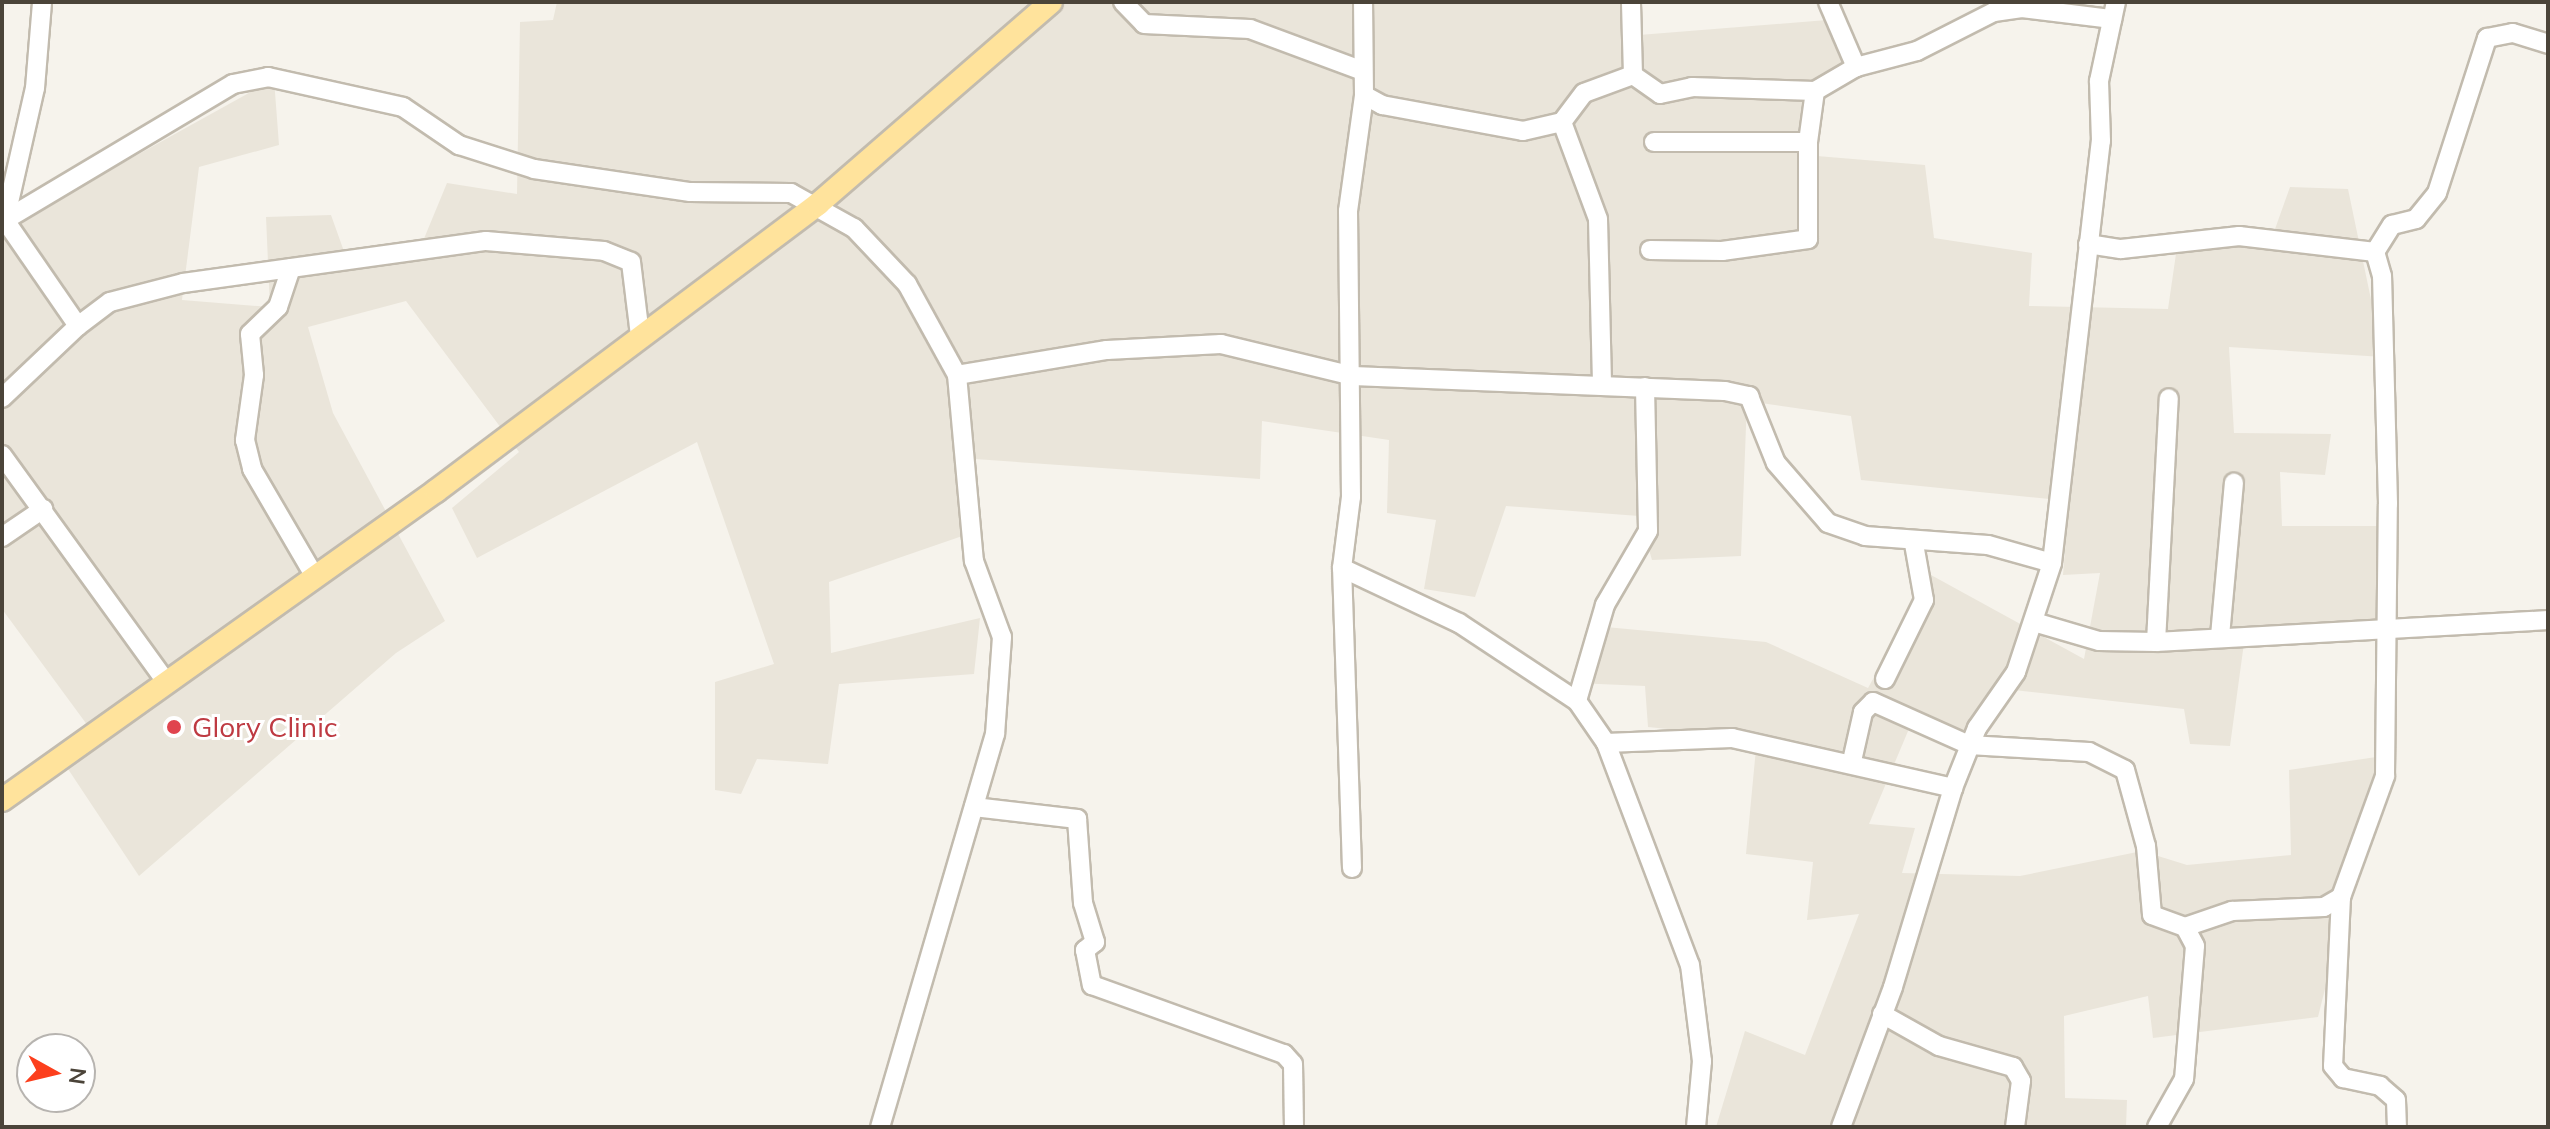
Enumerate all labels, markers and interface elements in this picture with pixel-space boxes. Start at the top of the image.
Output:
place label: Glory Clinic [192,710,338,744]
marker: Glory Clinic [163,716,185,738]
north arrow [16,1033,96,1113]
text: N [63,1066,93,1086]

